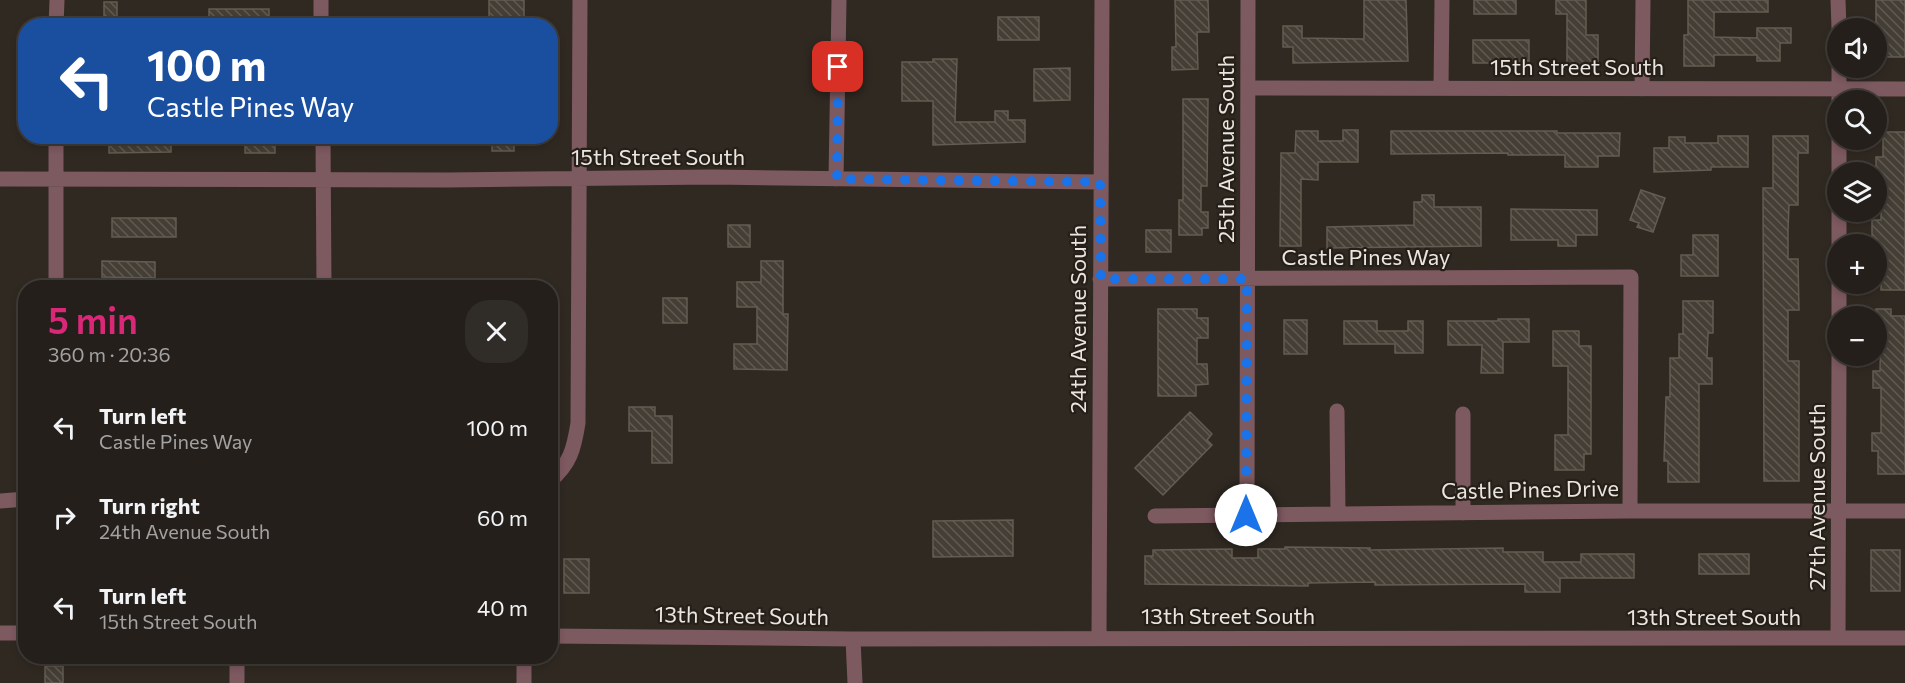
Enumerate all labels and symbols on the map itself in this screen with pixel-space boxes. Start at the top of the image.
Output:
pin [812,41,863,92]
street label: 15th Street South [1490,53,1664,80]
street label: 25th Avenue South [1212,55,1239,243]
street label: 15th Street South [571,143,745,170]
street label: 24th Avenue South [1064,225,1091,413]
street label: Castle Pines Way [1282,243,1450,270]
street label: 27th Avenue South [1803,403,1830,591]
street label: Castle Pines Drive [1441,474,1619,504]
position arrow [1214,483,1278,547]
street label: 13th Street South [655,600,829,630]
street label: 13th Street South [1141,602,1315,629]
street label: 13th Street South [1627,603,1801,630]

